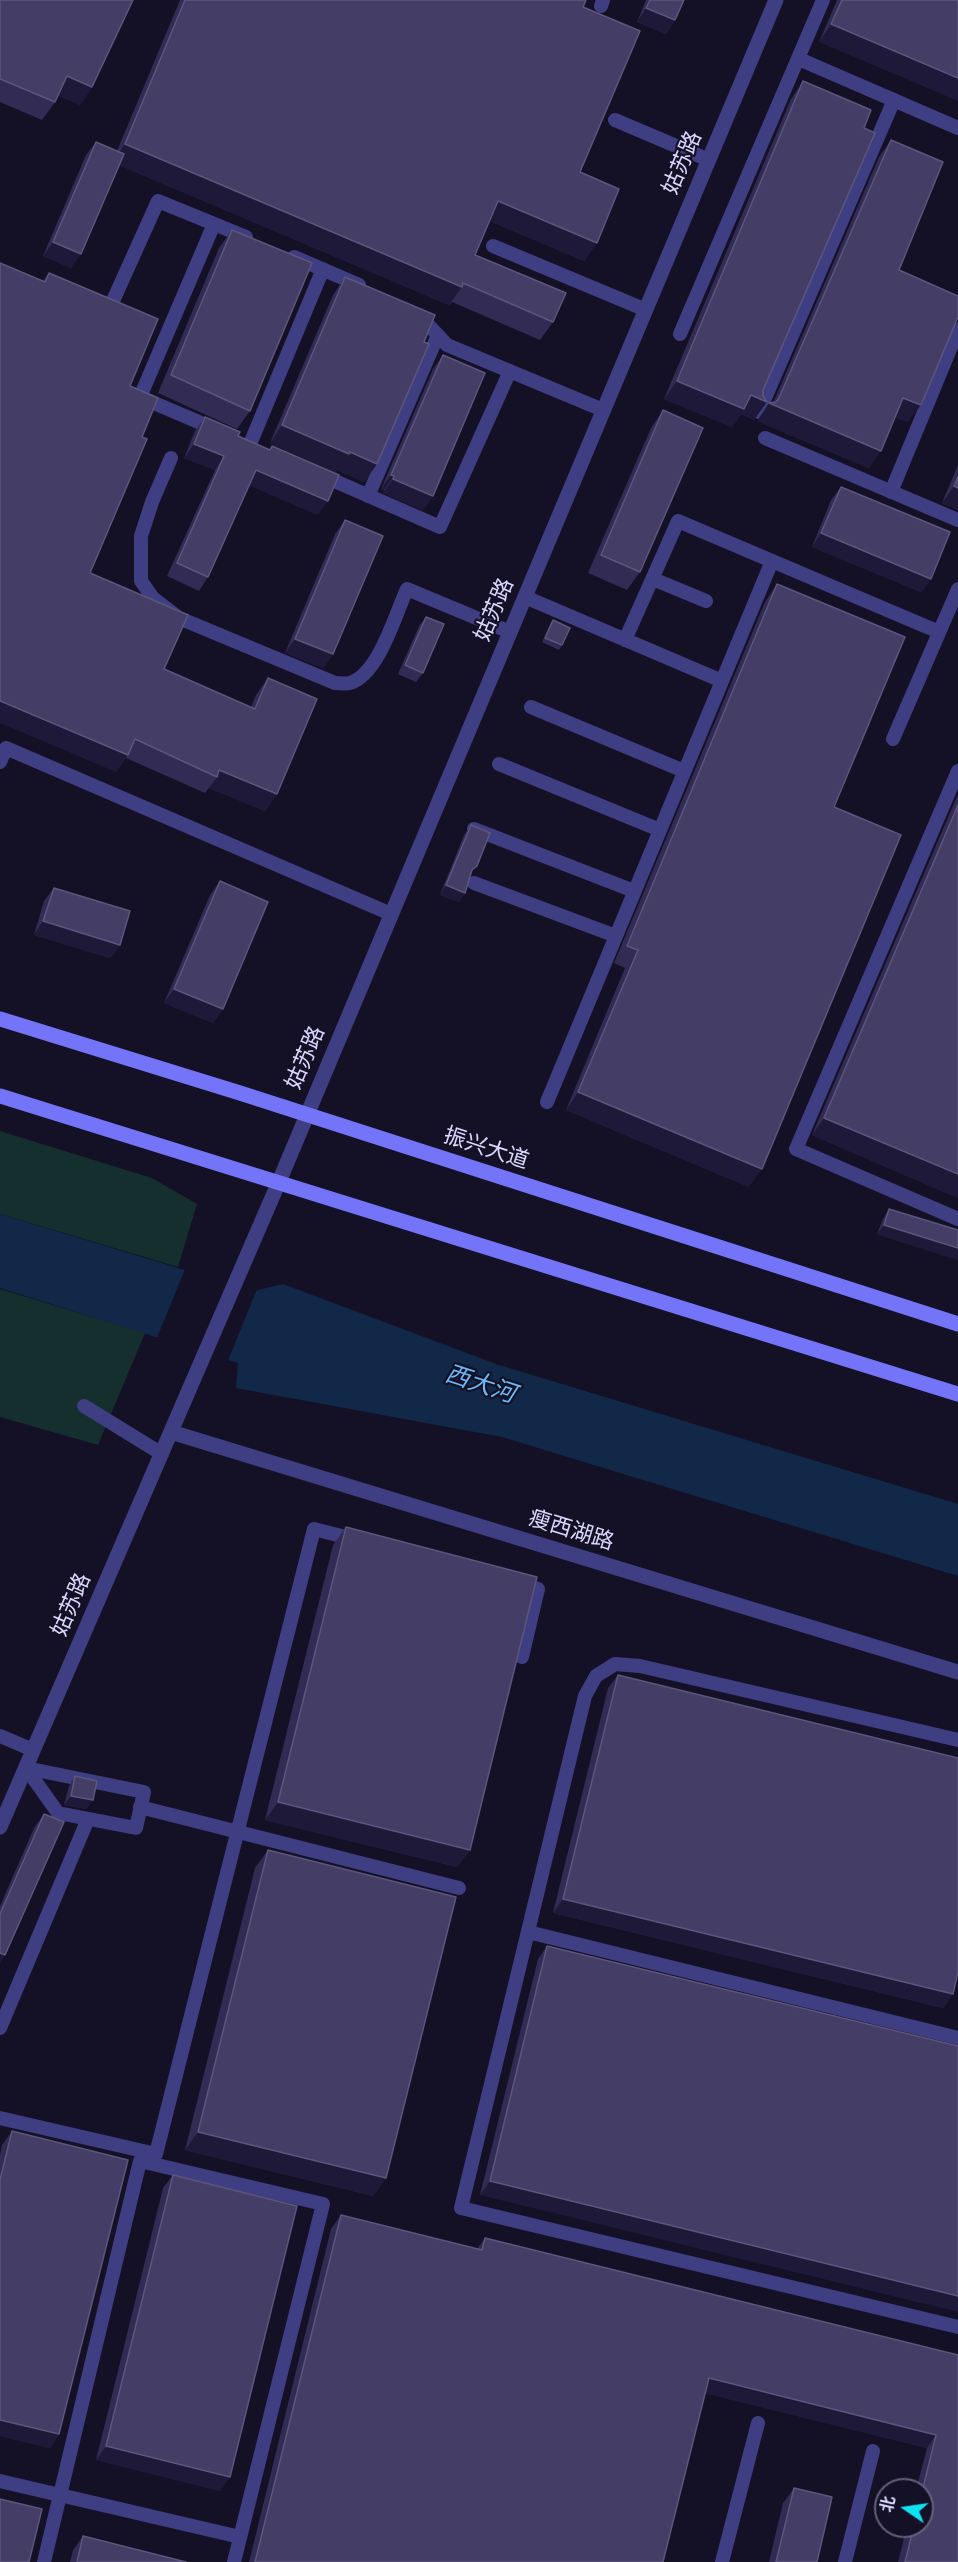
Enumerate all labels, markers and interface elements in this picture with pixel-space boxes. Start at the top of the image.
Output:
street label: 姑苏路 [658,127,708,199]
street label: 姑苏路 [470,574,520,646]
street label: 姑苏路 [281,1022,331,1094]
street label: 振兴大道 [440,1123,532,1175]
water label: 西大河 [441,1360,519,1410]
street label: 瘦西湖路 [525,1506,617,1556]
street label: 姑苏路 [47,1569,97,1641]
north arrow [874,2478,934,2538]
text: 北 [876,2494,900,2514]

